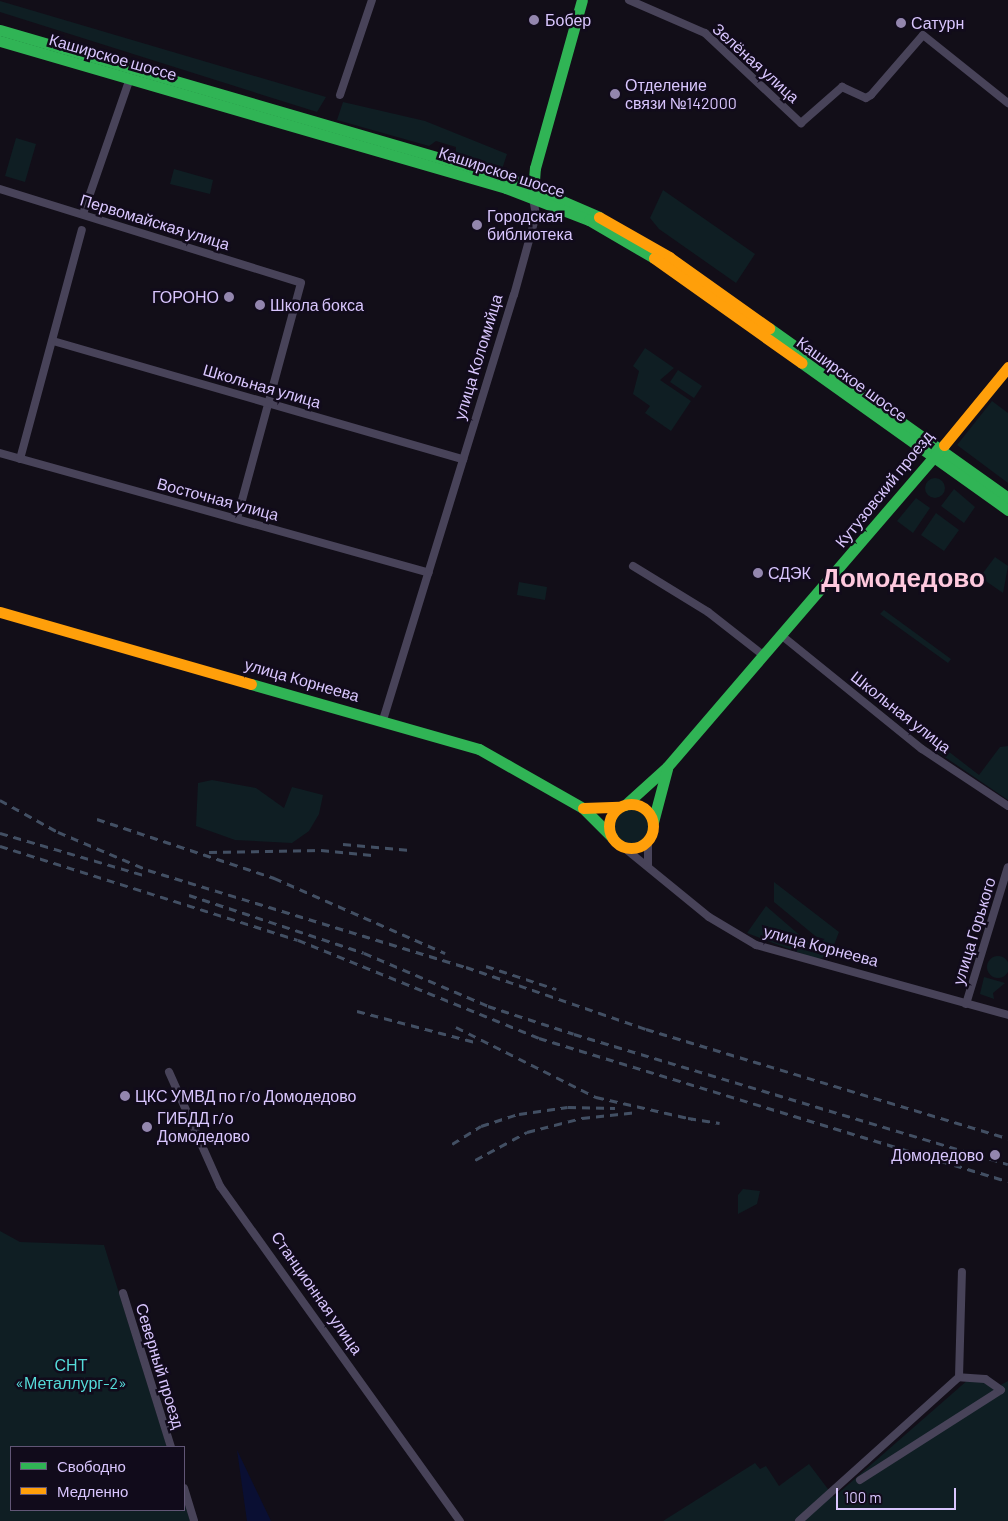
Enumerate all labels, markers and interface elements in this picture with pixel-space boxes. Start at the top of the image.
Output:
place label: Бобер [545,10,591,30]
marker: Бобер [527,13,541,27]
place label: Сатурн [911,13,964,33]
marker: Сатурн [895,17,907,29]
street label: Зелёная улица [709,19,803,107]
street label: Каширское шоссе [47,30,179,84]
place label: Отделение связи №142000 [625,75,737,113]
marker: Отделение связи №142000 [609,88,621,100]
street label: Каширское шоссе [436,143,568,201]
street label: Первомайская улица [78,190,232,254]
place label: Городская библиотека [487,206,573,244]
marker: Городская библиотека [471,219,483,231]
place label: ГОРОНО [152,287,219,307]
marker: ГОРОНО [223,291,235,303]
street label: улица Коломийца [450,292,506,422]
place label: Школа бокса [270,295,364,315]
marker: Школа бокса [254,299,266,311]
street label: Каширское шоссе [793,333,911,425]
street label: Школьная улица [201,360,323,412]
street label: Кутузовский проезд [831,427,937,551]
street label: Восточная улица [155,474,281,524]
district label: Домодедово [821,561,985,593]
place label: СДЭК [768,563,811,583]
marker: СДЭК [752,567,764,579]
street label: улица Корнеева [243,654,361,706]
street label: Школьная улица [847,667,955,757]
street label: улица Горького [949,875,999,987]
street label: улица Корнеева [761,921,881,971]
place label: ЦКС УМВД по г/о Домодедово [135,1086,356,1106]
marker: ЦКС УМВД по г/о Домодедово [119,1090,131,1102]
place label: ГИБДД г/о Домодедово [157,1108,250,1146]
marker: ГИБДД г/о Домодедово [141,1121,153,1133]
place label: Домодедово [891,1145,984,1165]
marker: Домодедово [988,1148,1002,1162]
street label: Станционная улица [267,1228,367,1358]
street label: Северный проезд [132,1301,188,1431]
park label: СНТ «Металлург-2» [15,1355,127,1393]
legend [10,1446,185,1511]
text: Свободно [57,1457,126,1475]
scale bar [838,1478,958,1510]
text: Медленно [57,1482,128,1500]
text: 100 m [844,1488,882,1506]

